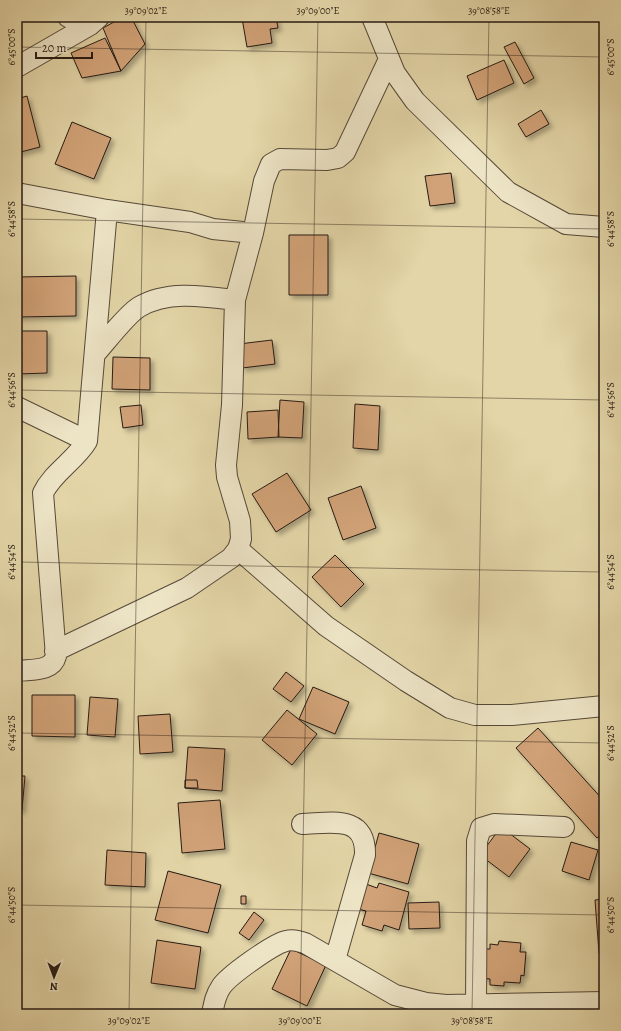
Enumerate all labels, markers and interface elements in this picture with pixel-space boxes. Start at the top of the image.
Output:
text: 39°09'02"E [125,4,167,17]
text: 39°09'00"E [297,4,340,17]
text: 39°08'58"E [468,4,510,17]
text: 6°45'00"S [5,28,18,66]
scale bar [36,34,92,60]
text: 6°45'00"S [604,38,617,76]
text: 20 m [42,40,66,56]
text: 6°44'58"S [5,201,18,237]
text: 6°44'58"S [604,211,617,247]
text: 6°44'56"S [5,372,18,408]
text: 6°44'56"S [604,382,617,418]
text: 6°44'54"S [5,544,18,580]
text: 6°44'54"S [604,554,617,590]
text: 6°44'52"S [5,715,18,751]
text: 6°44'52"S [604,725,617,761]
text: 6°44'50"S [5,887,18,923]
text: 6°44'50"S [604,897,617,933]
north arrow [34,957,74,997]
text: N [50,979,58,994]
text: 39°09'02"E [108,1014,150,1027]
text: 39°09'00"E [279,1014,322,1027]
text: 39°08'58"E [451,1014,493,1027]

